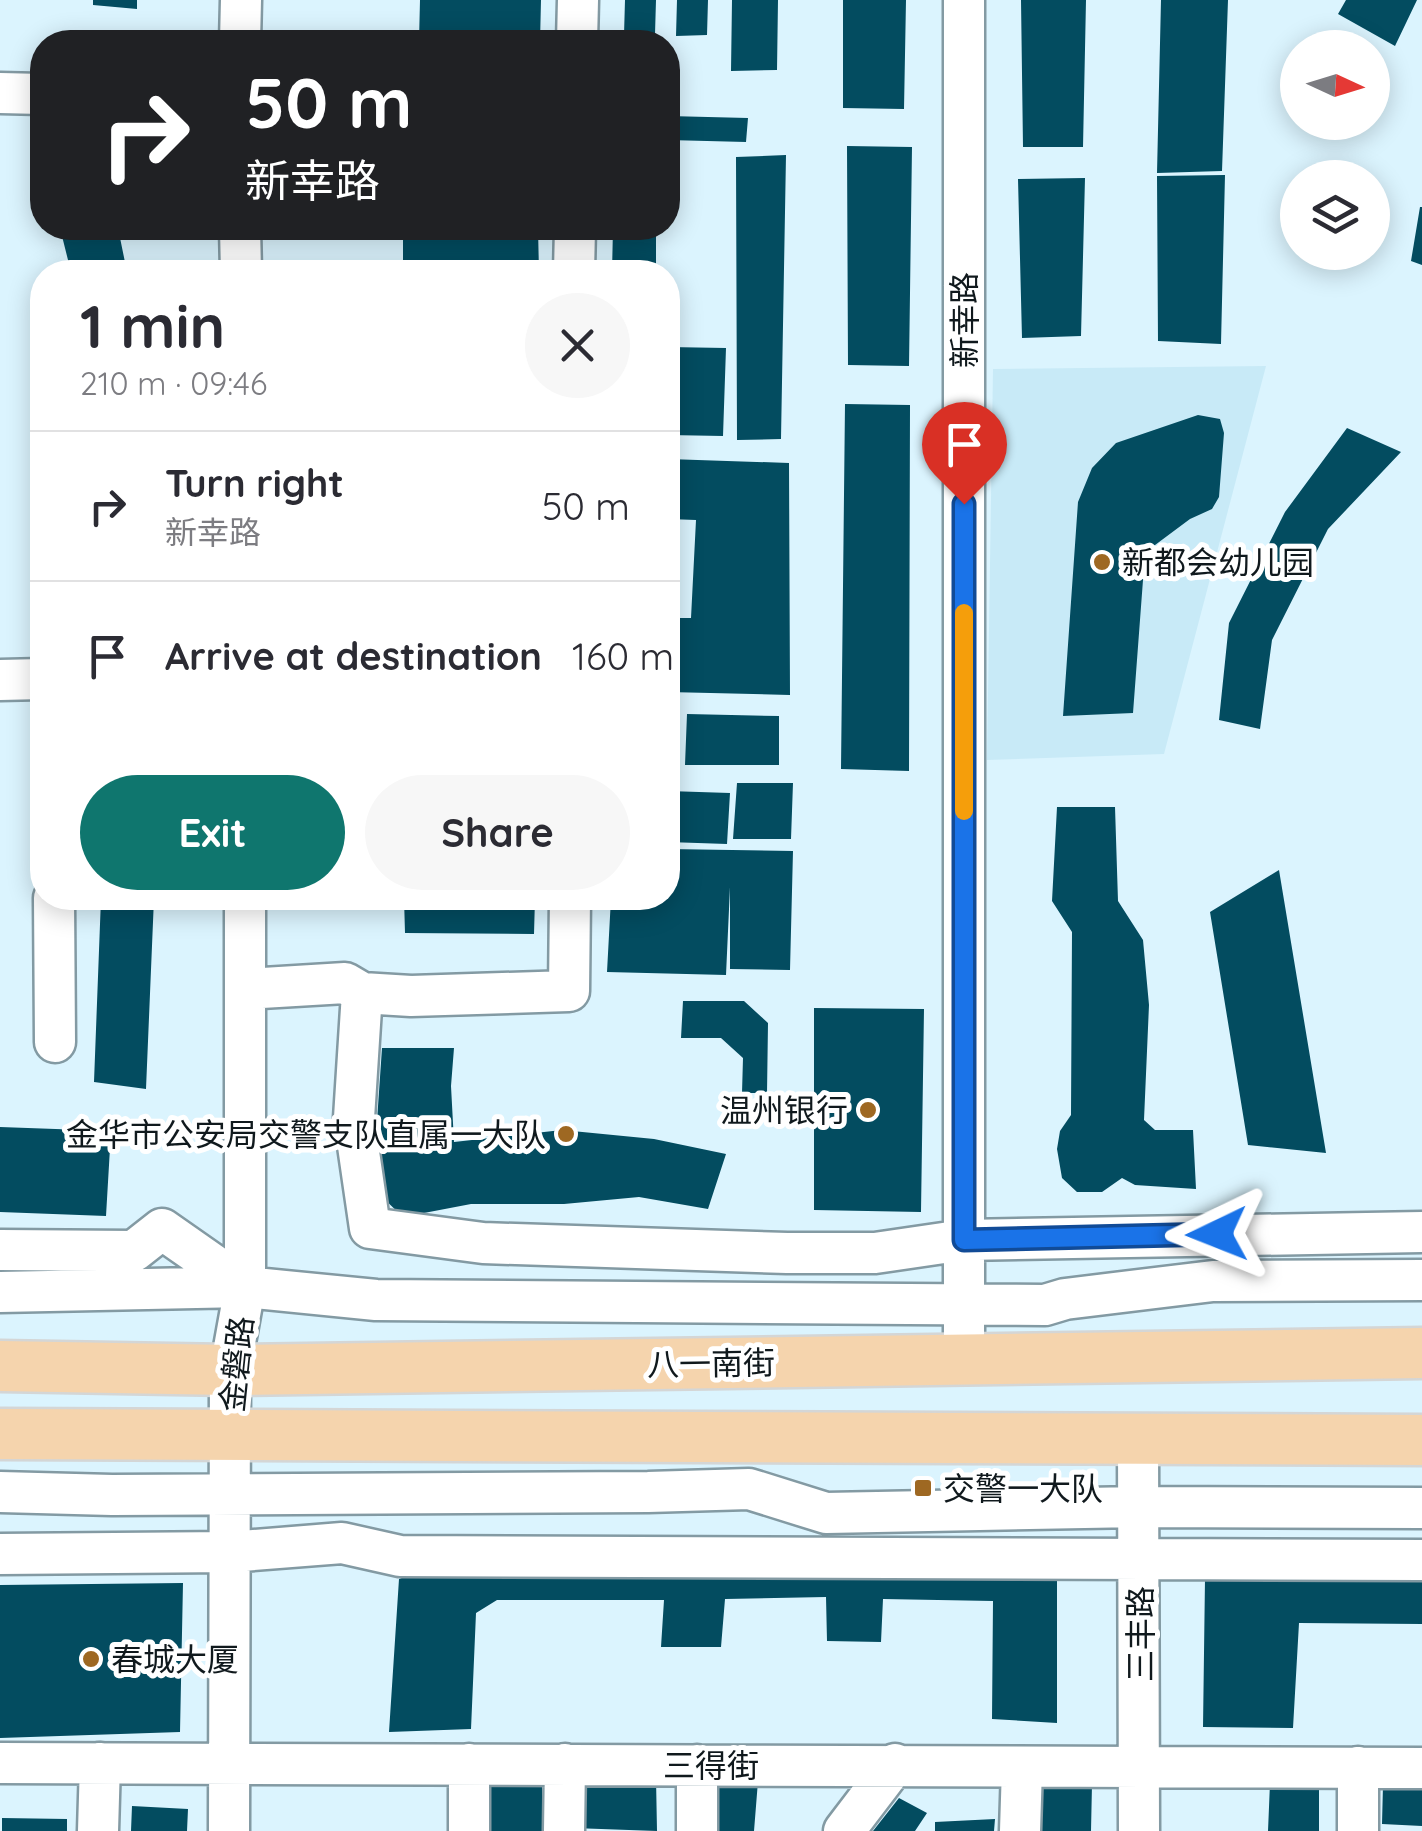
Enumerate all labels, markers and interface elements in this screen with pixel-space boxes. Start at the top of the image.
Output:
north arrow [1280,30,1390,140]
map controls [1280,30,1390,270]
text: 50 m [245,58,412,146]
icon: right [80,70,210,200]
text: 新幸路 [245,152,380,208]
button: layers [1280,160,1390,270]
street label: 新幸路 [944,272,984,368]
text: 1 min [80,288,225,363]
button: close [525,293,630,398]
text: 210 m · 09:46 [80,363,267,403]
pin [922,402,1007,505]
icon: arrive [937,417,992,472]
text: Turn right [165,459,344,507]
icon: right [80,479,135,534]
text: 50 m [542,482,630,530]
text: 新幸路 [165,512,261,552]
place label: 新都会幼儿园 [1122,542,1314,582]
marker: 新都会幼儿园 [1091,551,1113,573]
icon: arrive [80,629,135,684]
text: Arrive at destination [165,632,542,680]
text: 160 m [572,632,674,680]
button: Exit [80,775,345,890]
button: Share [365,775,630,890]
place label: 温州银行 [720,1090,848,1130]
marker: 温州银行 [857,1099,879,1121]
place label: 金华市公安局交警支队直属一大队 [66,1114,546,1154]
marker: 金华市公安局交警支队直属一大队 [555,1123,577,1145]
position arrow [1165,1182,1269,1286]
street label: 金磐路 [211,1314,261,1414]
street label: 八一南街 [647,1342,775,1384]
place label: 交警一大队 [943,1468,1103,1508]
marker: 交警一大队 [912,1477,934,1499]
street label: 三丰路 [1120,1586,1160,1682]
place label: 春城大厦 [111,1639,239,1679]
marker: 春城大厦 [80,1648,102,1670]
street label: 三得街 [663,1745,759,1785]

